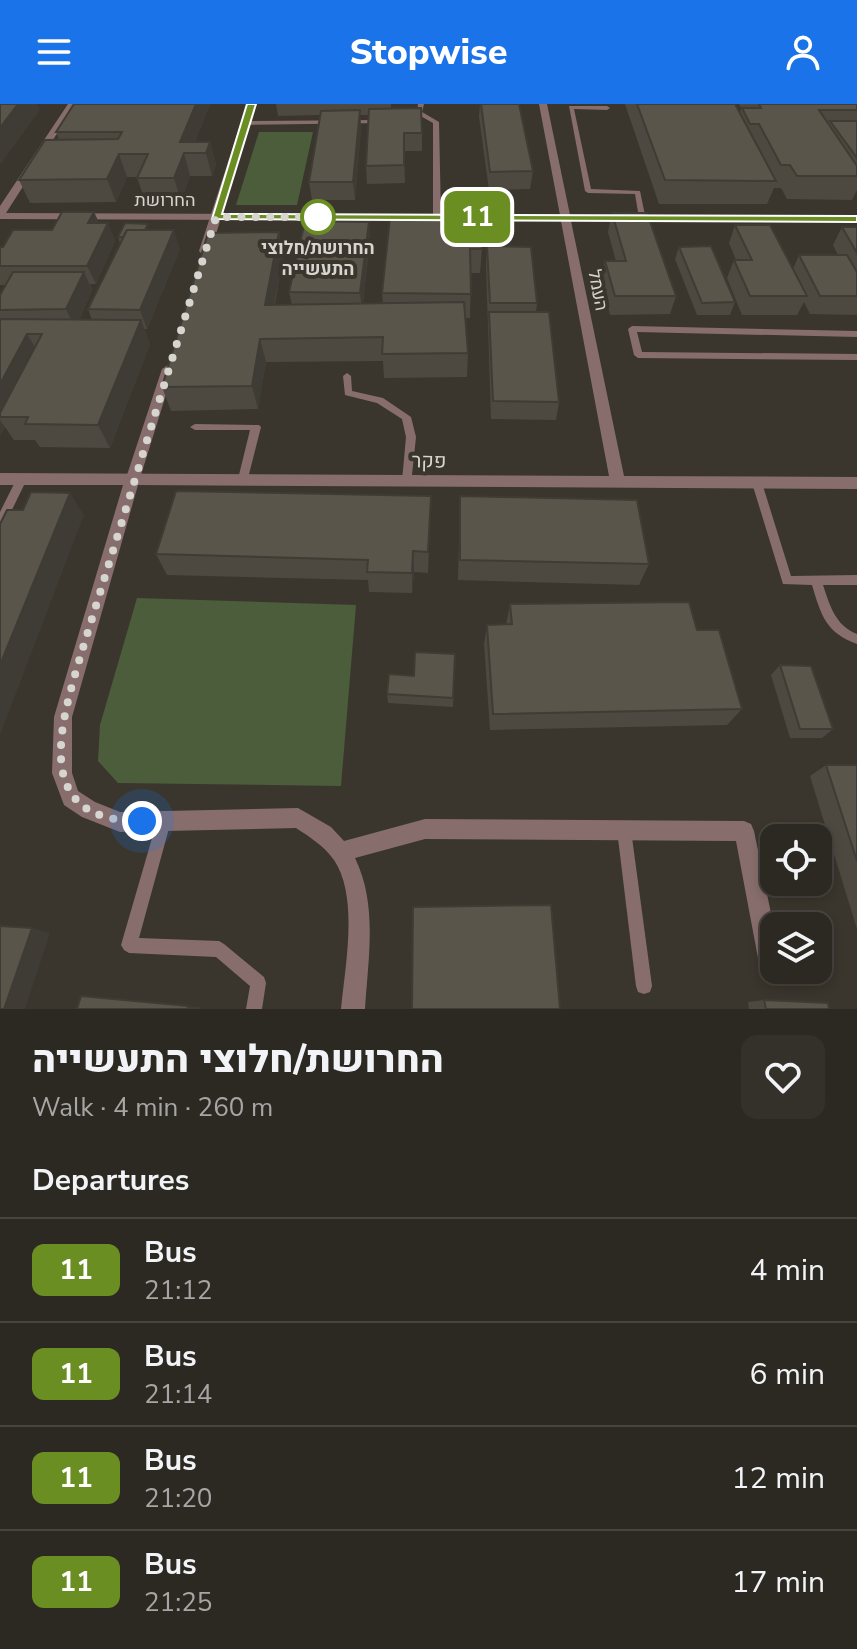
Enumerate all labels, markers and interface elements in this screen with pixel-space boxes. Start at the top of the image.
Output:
text: Stopwise [349,28,508,77]
icon: menu [32,30,76,74]
icon: person [781,30,825,74]
street label: החרושת [134,188,196,212]
line badge: 11 [441,191,513,243]
text: 11 [460,198,494,236]
marker: החרושת/חלוצי התעשייה [301,200,335,234]
place label: החרושת/חלוצי התעשייה [261,236,375,281]
street label: העמל [582,267,614,313]
street label: פקר [411,447,447,475]
your location [122,801,162,841]
map controls [760,824,832,984]
button: locate [760,824,832,896]
button: layers [760,912,832,984]
text: החרושת/חלוצי התעשייה [32,1034,444,1085]
button: heart [741,1035,825,1119]
text: Walk · 4 min · 260 m [32,1090,273,1125]
text: Departures [32,1160,189,1201]
text: Bus [144,1232,197,1273]
text: 4 min [750,1250,825,1291]
text: 11 [59,1251,93,1289]
text: 21:12 [144,1273,212,1308]
text: Bus [144,1336,197,1377]
text: 6 min [750,1354,825,1395]
text: 11 [59,1355,93,1393]
text: 21:14 [144,1377,212,1412]
text: Bus [144,1440,197,1481]
text: 12 min [732,1458,825,1499]
text: 11 [59,1459,93,1497]
text: 21:20 [144,1481,212,1516]
text: Bus [144,1544,197,1585]
text: 17 min [732,1562,825,1603]
text: 11 [59,1563,93,1601]
text: 21:25 [144,1585,212,1620]

